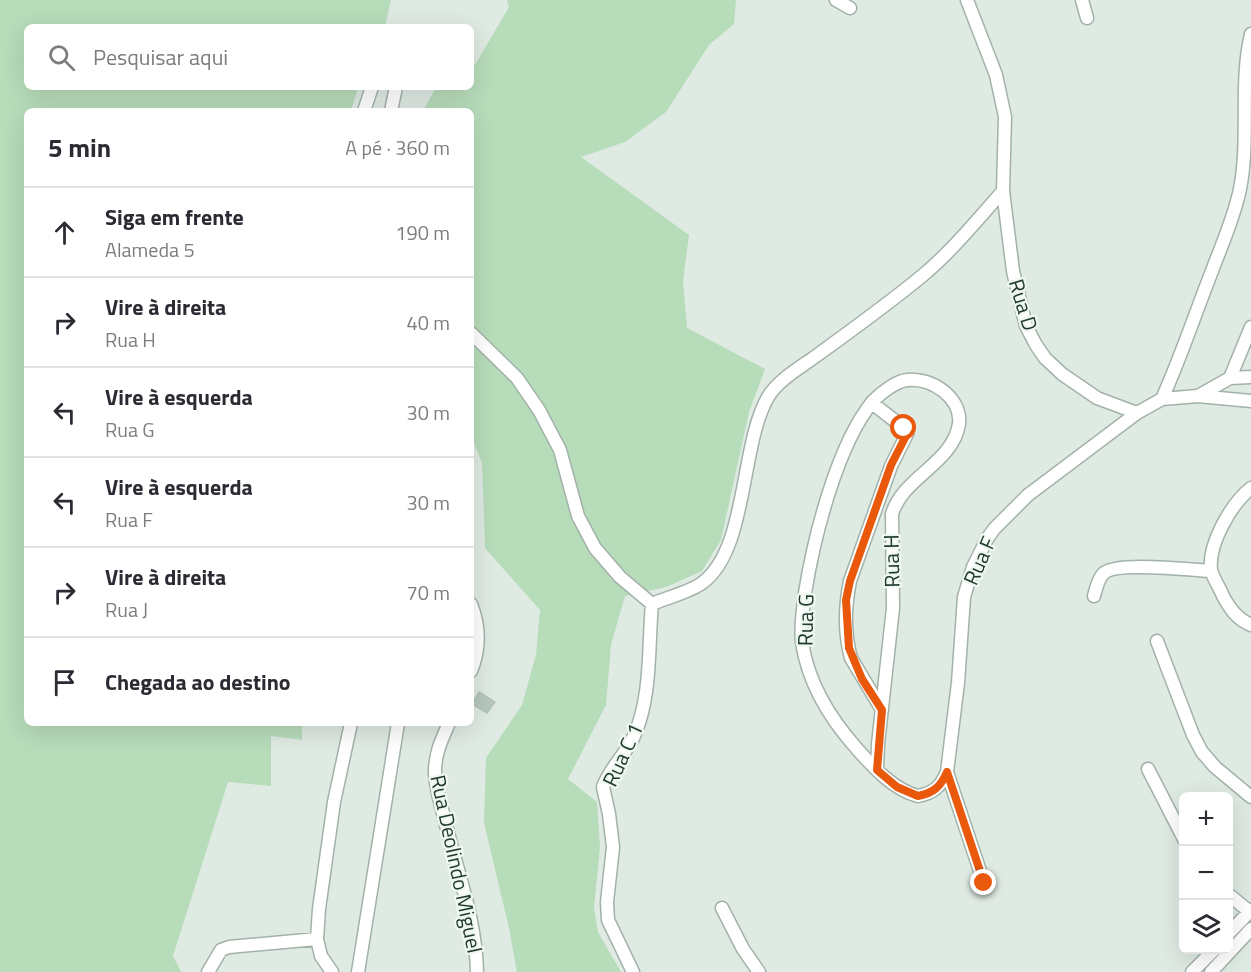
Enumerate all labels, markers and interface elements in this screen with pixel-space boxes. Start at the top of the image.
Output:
search box [24,24,474,90]
text: Pesquisar aqui [93,40,228,74]
icon: search [45,41,78,74]
text: 5 min [48,128,111,167]
text: A pé · 360 m [345,132,450,163]
text: Siga em frente [105,200,244,234]
icon: ahead [48,216,81,249]
text: 190 m [395,217,450,248]
text: Alameda 5 [105,234,195,265]
street label: Rua D [1001,275,1047,335]
text: Vire à direita [105,290,226,324]
icon: right [48,306,81,339]
text: 40 m [406,307,450,338]
text: Rua H [105,324,156,355]
text: Vire à esquerda [105,380,253,414]
icon: left [48,396,81,429]
text: 30 m [406,397,450,428]
text: Rua G [105,414,155,445]
route start [890,414,916,440]
text: Vire à esquerda [105,470,253,504]
icon: left [48,486,81,519]
text: 30 m [406,487,450,518]
text: Rua F [105,504,153,535]
street label: Rua F [954,531,1004,590]
street label: Rua H [875,534,907,588]
text: Vire à direita [105,560,226,594]
icon: right [48,576,81,609]
text: 70 m [406,577,450,608]
text: Rua J [105,594,148,625]
street label: Rua G [789,594,821,646]
text: Chegada ao destino [105,665,291,699]
icon: arrive [48,666,81,699]
street label: Rua C 1 [593,717,651,792]
street label: Rua Deolindo Miguel [422,772,492,956]
map controls [1179,792,1233,954]
button: + [1179,792,1233,846]
button: − [1179,846,1233,900]
route end [970,869,996,895]
button: layers [1179,900,1233,954]

